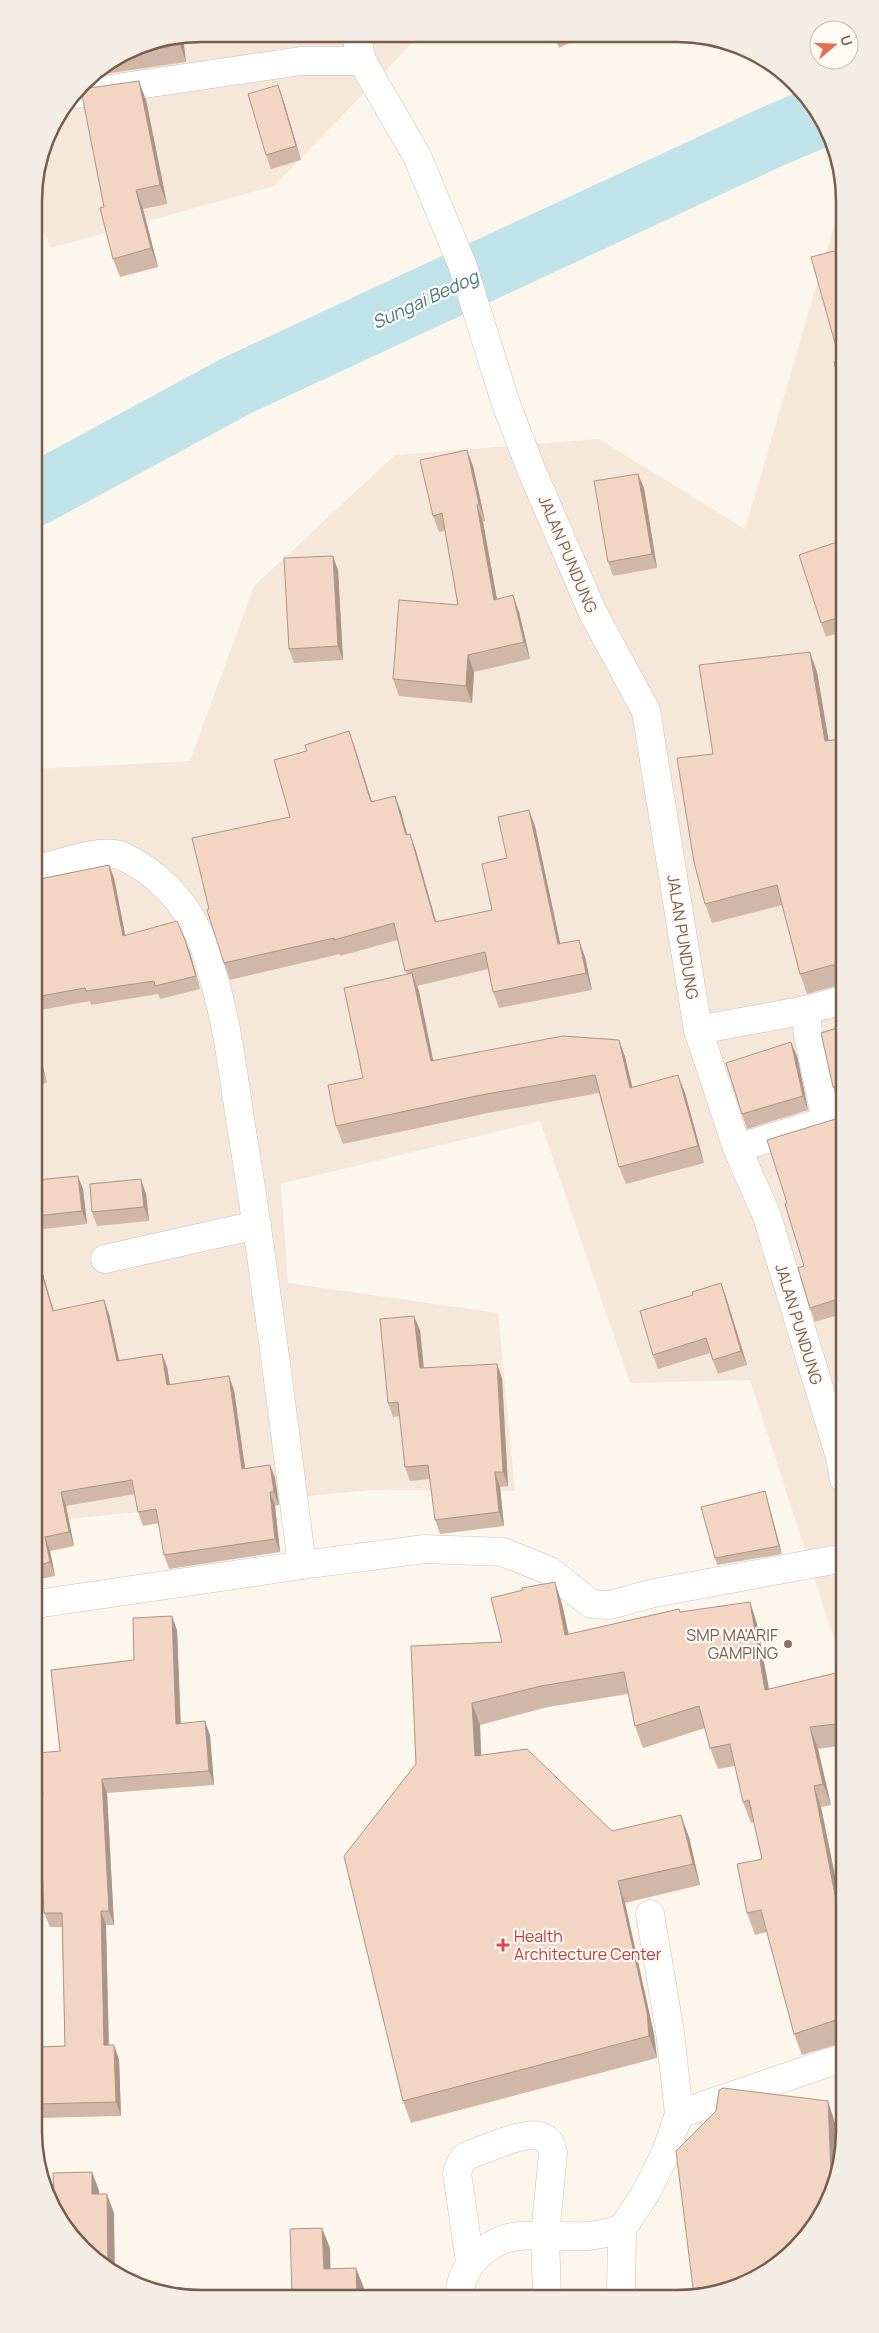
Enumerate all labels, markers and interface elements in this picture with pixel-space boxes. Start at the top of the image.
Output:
north arrow [809,20,859,70]
text: U [836,33,857,48]
water label: Sungai Bedog [368,263,483,334]
street label: JALAN PUNDUNG [533,492,603,616]
street label: JALAN PUNDUNG [662,873,704,1001]
street label: JALAN PUNDUNG [770,1261,828,1387]
place label: SMP MA'ARIF GAMPING [686,1624,778,1664]
marker: SMP MA'ARIF GAMPING [782,1638,794,1650]
place label: Health Architecture Center [514,1925,662,1965]
marker: Health Architecture Center [496,1938,510,1952]

